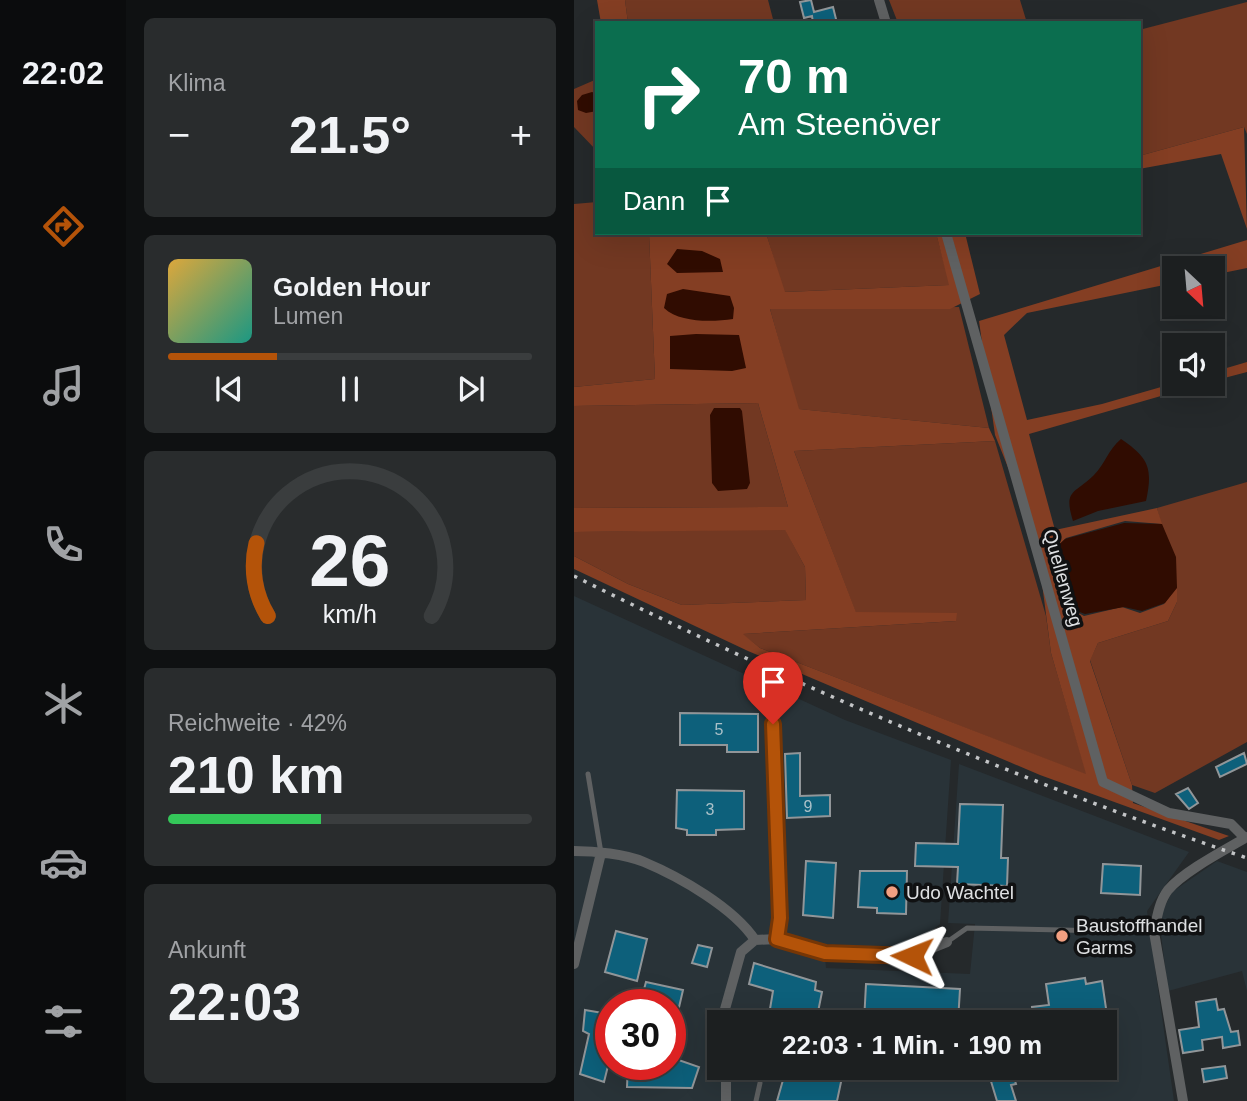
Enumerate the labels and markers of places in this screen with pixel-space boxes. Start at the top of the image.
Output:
pin [743,652,803,724]
place label: Udo Wachtel [906,882,1014,903]
marker: Udo Wachtel [884,884,900,900]
place label: Baustoffhandel Garms [1076,915,1202,958]
marker: Baustoffhandel Garms [1054,928,1070,944]

